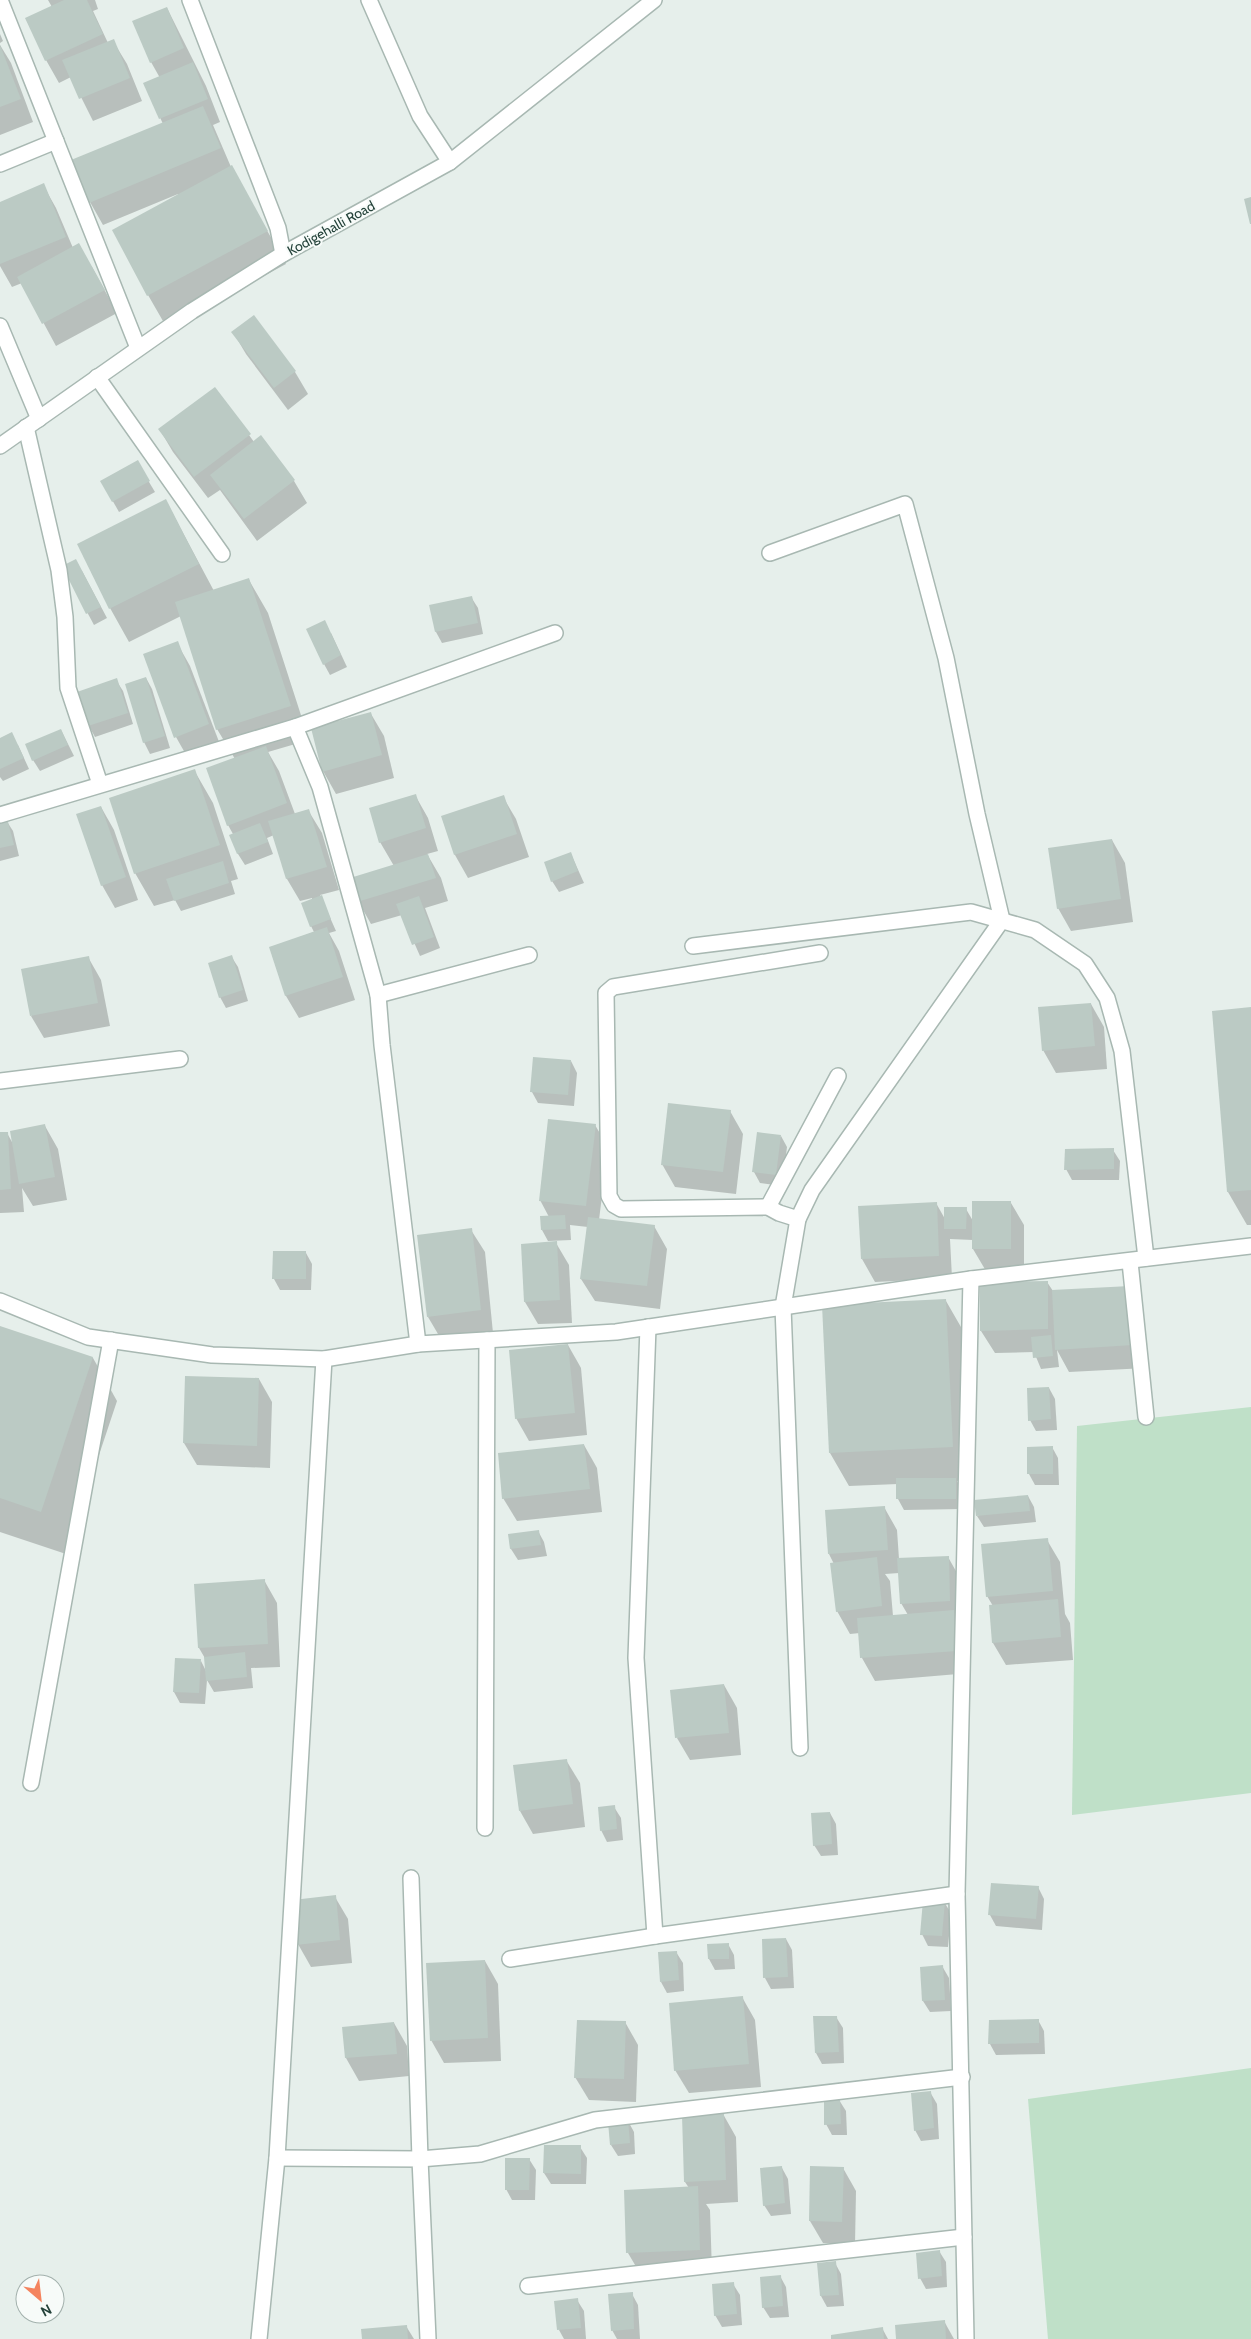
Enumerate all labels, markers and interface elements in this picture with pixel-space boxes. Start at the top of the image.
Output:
street label: Kodigehalli Road [284,197,378,259]
north arrow [15,2274,65,2324]
text: N [38,2300,55,2321]

